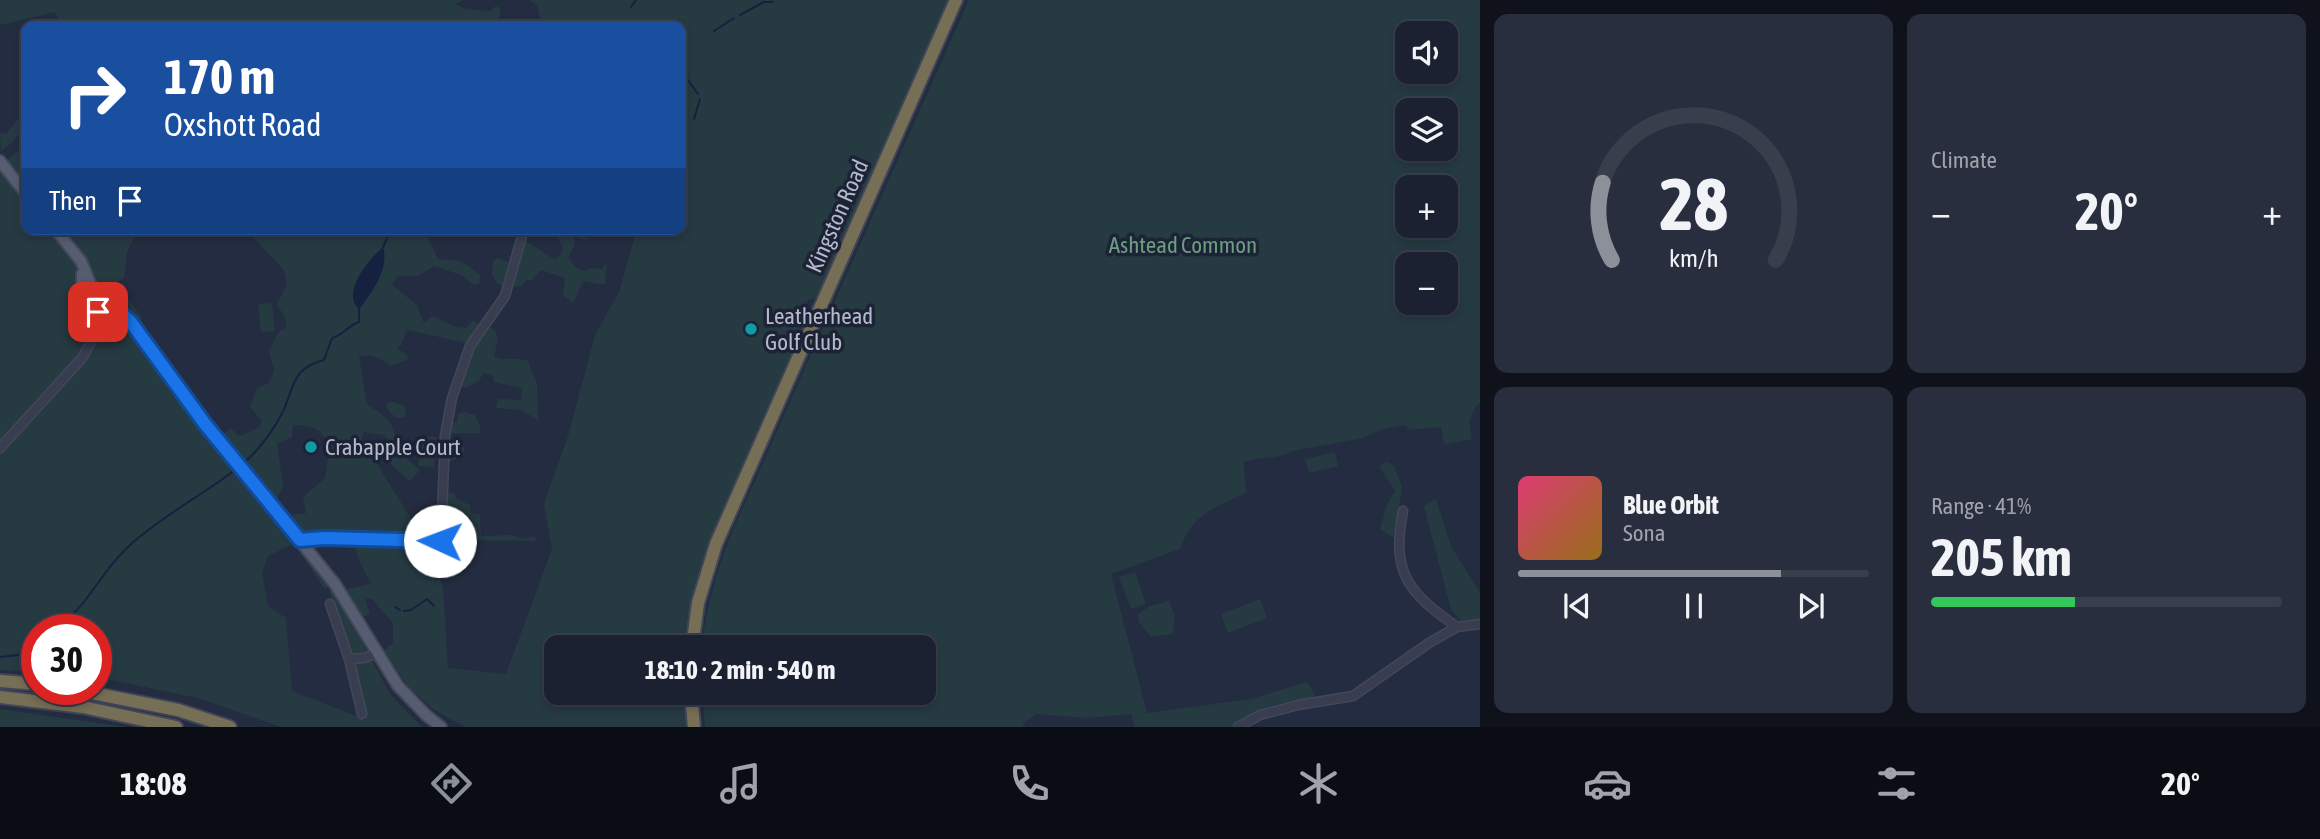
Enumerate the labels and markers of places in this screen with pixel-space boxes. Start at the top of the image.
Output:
pin [68,282,128,342]
place label: Leatherhead Golf Club [765,303,873,355]
marker: Leatherhead Golf Club [743,321,759,337]
place label: Crabapple Court [325,434,461,460]
marker: Crabapple Court [303,439,319,455]

